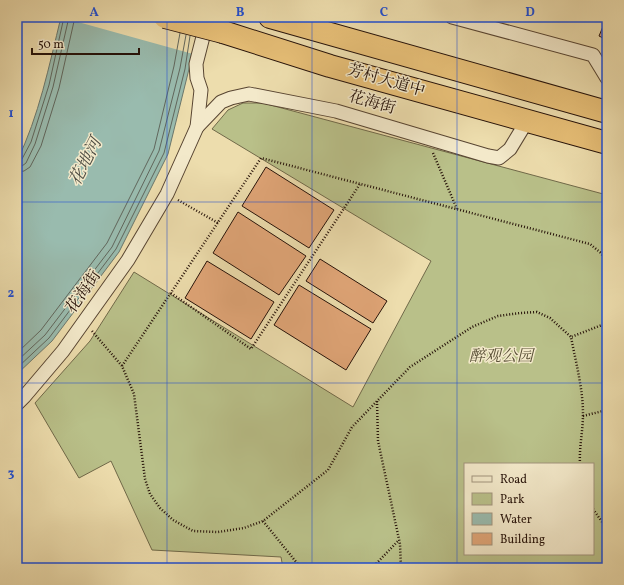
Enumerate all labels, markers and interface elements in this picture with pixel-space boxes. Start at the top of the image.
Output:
text: A [89,4,99,22]
text: B [236,4,245,22]
text: C [380,4,388,22]
text: D [525,4,535,22]
scale bar [32,30,139,56]
text: 50 m [38,37,64,53]
street label: 芳村大道中 [345,59,427,103]
street label: 花海街 [346,86,398,120]
text: 1 [8,105,14,123]
water label: 花地河 [64,131,109,190]
street label: 花海街 [61,266,107,318]
text: 2 [8,285,15,303]
park label: 醉观公园 [469,346,536,368]
legend [464,463,594,555]
text: 3 [8,465,15,483]
text: Road [500,472,527,488]
text: Park [500,492,525,508]
text: Water [500,512,532,528]
text: Building [500,532,545,548]

